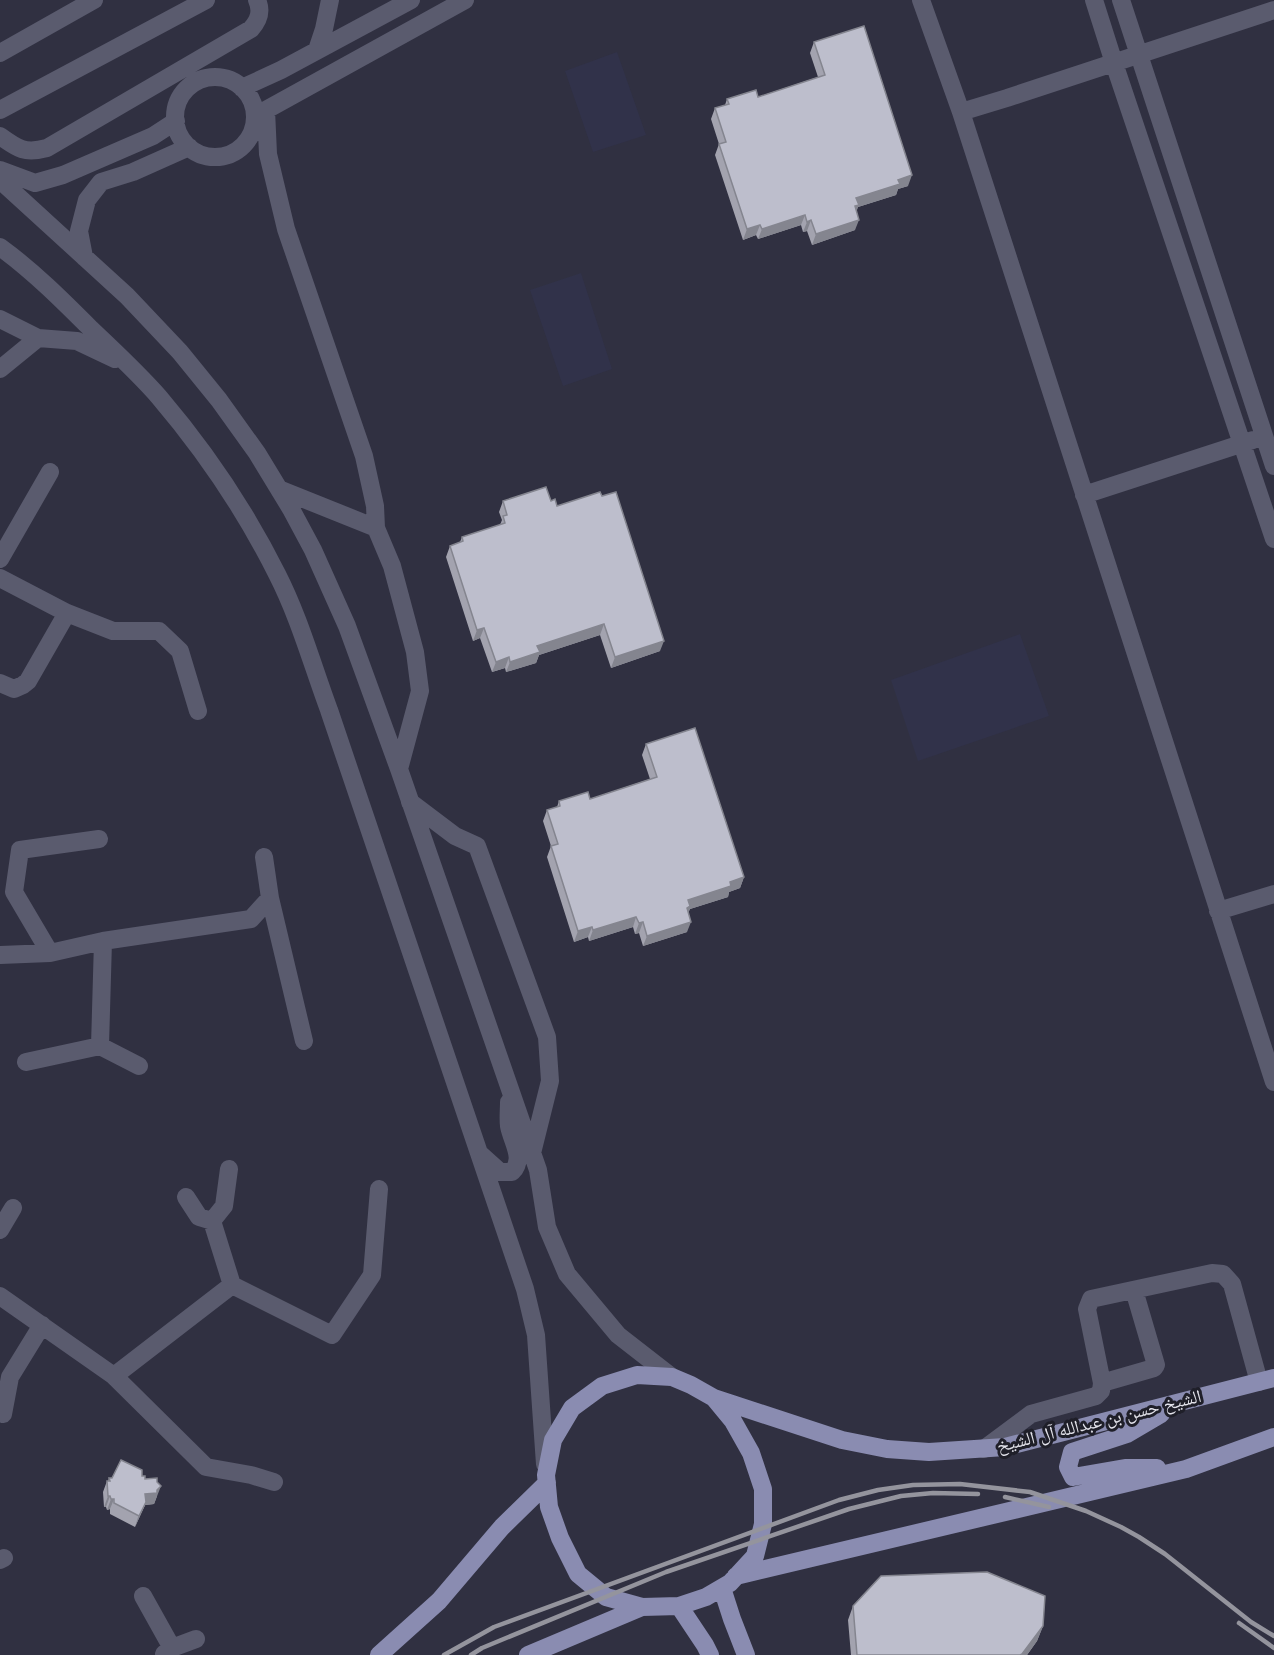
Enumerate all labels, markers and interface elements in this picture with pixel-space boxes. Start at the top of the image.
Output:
street label: الشيخ حسن بن عبدالله آل الشيخ [995,1386,1204,1458]

